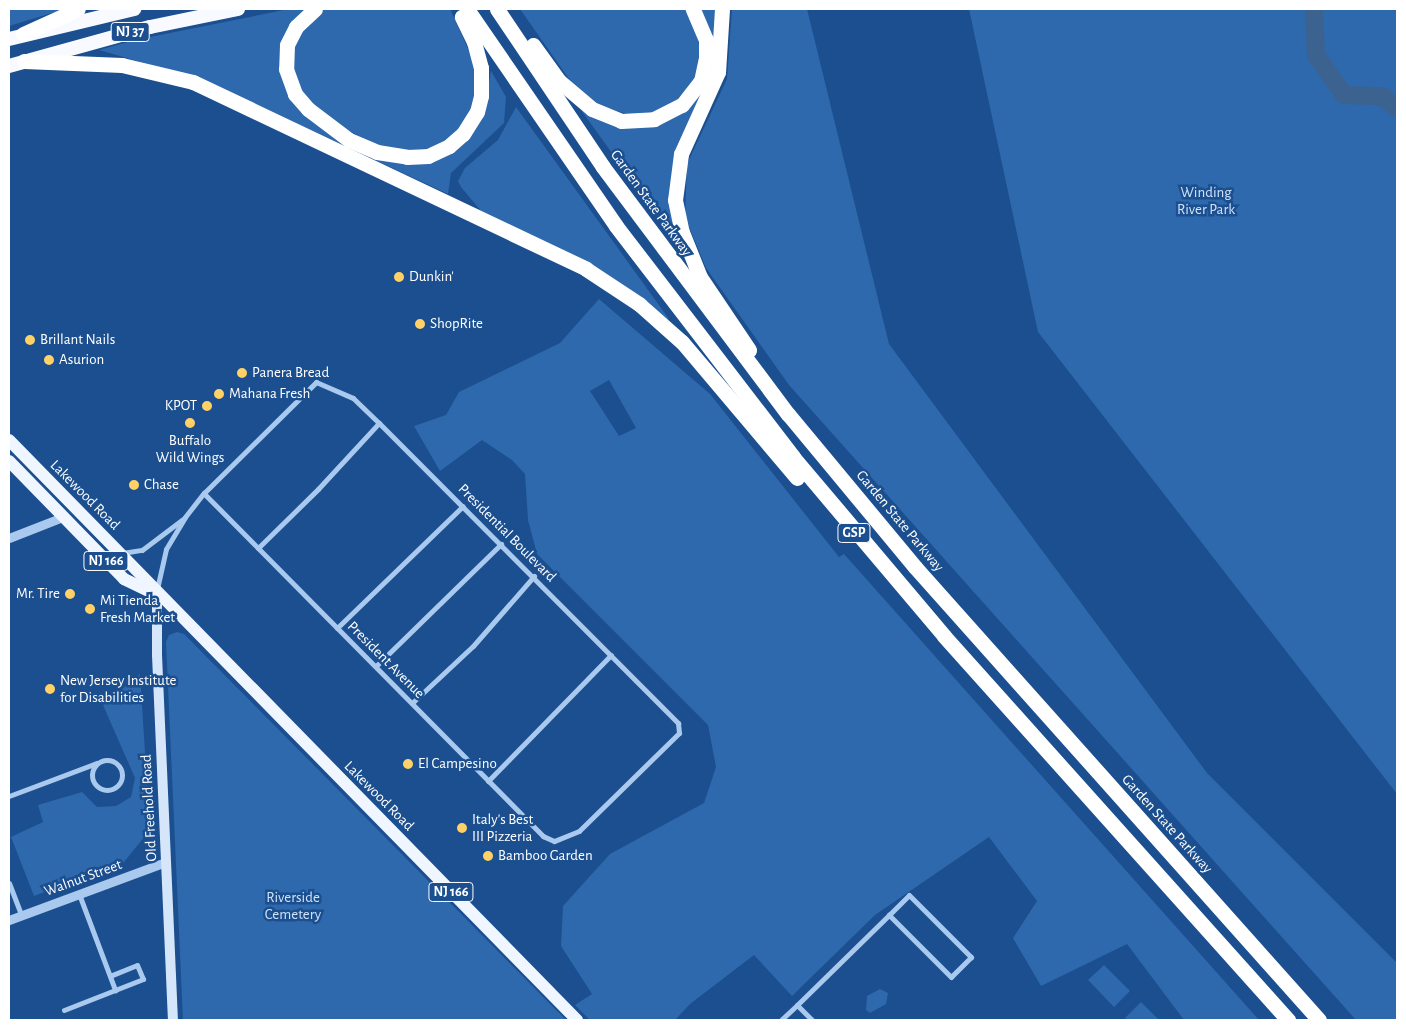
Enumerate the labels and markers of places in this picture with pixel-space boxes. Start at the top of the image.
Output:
place label: Dunkin' [409,268,454,286]
marker: Dunkin' [393,271,405,283]
place label: ShopRite [430,315,483,333]
marker: ShopRite [414,318,426,330]
place label: Brillant Nails [40,331,115,349]
marker: Brillant Nails [24,334,36,346]
place label: Asurion [59,351,104,369]
marker: Asurion [43,354,55,366]
place label: Panera Bread [252,364,329,382]
marker: Panera Bread [236,367,248,379]
place label: Mahana Fresh [229,385,310,403]
marker: Mahana Fresh [213,388,225,400]
place label: KPOT [165,397,197,415]
marker: KPOT [201,400,213,412]
marker: Buffalo Wild Wings [184,417,196,429]
place label: Buffalo Wild Wings [156,431,224,466]
place label: Chase [144,476,179,494]
marker: Chase [128,479,140,491]
place label: Mr. Tire [16,585,60,603]
marker: Mr. Tire [64,588,76,600]
place label: Mi Tienda Fresh Market [100,591,175,626]
marker: Mi Tienda Fresh Market [84,603,96,615]
place label: New Jersey Institute for Disabilities [60,671,176,706]
marker: New Jersey Institute for Disabilities [44,683,56,695]
place label: El Campesino [418,755,497,773]
marker: El Campesino [402,758,414,770]
place label: Italy's Best III Pizzeria [472,810,533,845]
marker: Italy's Best III Pizzeria [456,822,468,834]
place label: Bamboo Garden [498,847,593,865]
marker: Bamboo Garden [482,850,494,862]

